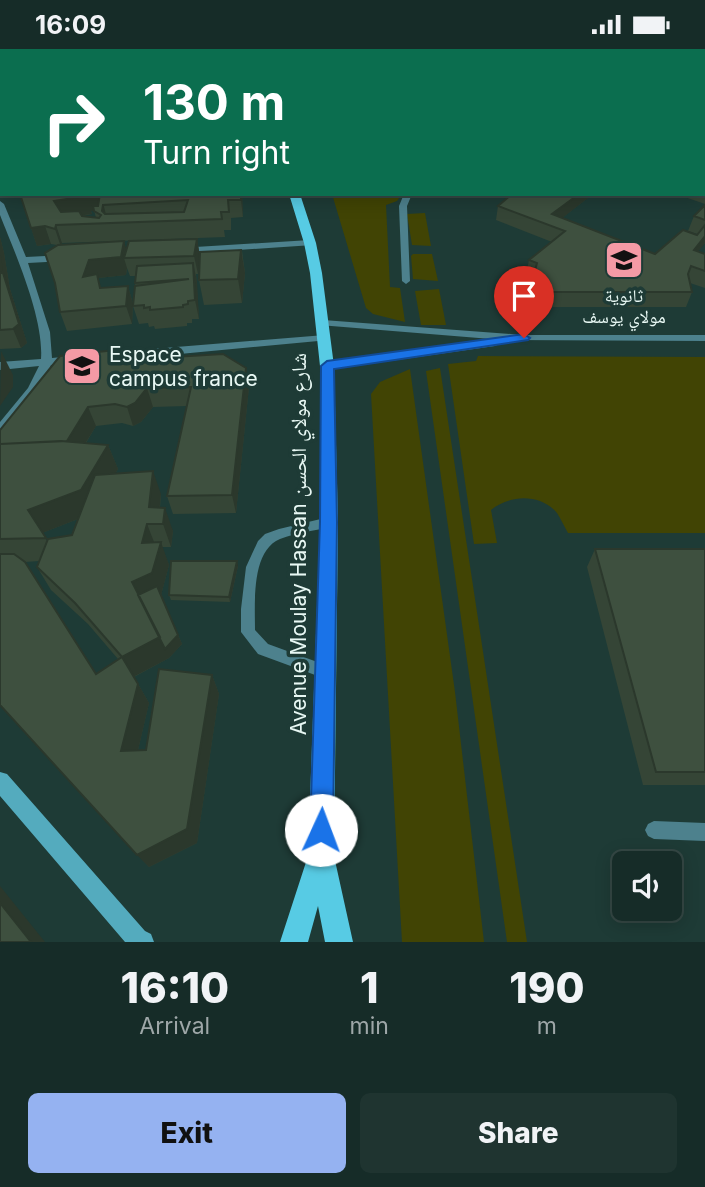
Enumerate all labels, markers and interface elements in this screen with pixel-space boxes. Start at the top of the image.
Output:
text: 16:09 [35,9,106,40]
text: 130 m [143,73,285,132]
icon: right [28,77,119,168]
text: Turn right [143,133,290,172]
school or university icon: ثانوية مولاي يوسف [603,239,645,281]
pin [494,266,554,338]
icon: arrive [505,277,543,315]
place label: ثانوية مولاي يوسف [582,285,666,331]
place label: Espace campus france [109,342,258,391]
school or university icon: Espace campus france [61,345,103,387]
street label: Avenue Moulay Hassan شارع مولاي الحسن [286,353,315,735]
position arrow [284,793,358,867]
map controls [612,851,682,921]
button: sound [612,851,682,921]
text: 16:10 [120,962,229,1013]
text: 1 [360,962,378,1013]
text: 190 [509,962,585,1013]
text: Arrival [139,1012,210,1040]
text: min [350,1012,389,1040]
text: m [537,1012,557,1040]
button: Exit [28,1093,346,1173]
button: Share [360,1093,677,1173]

